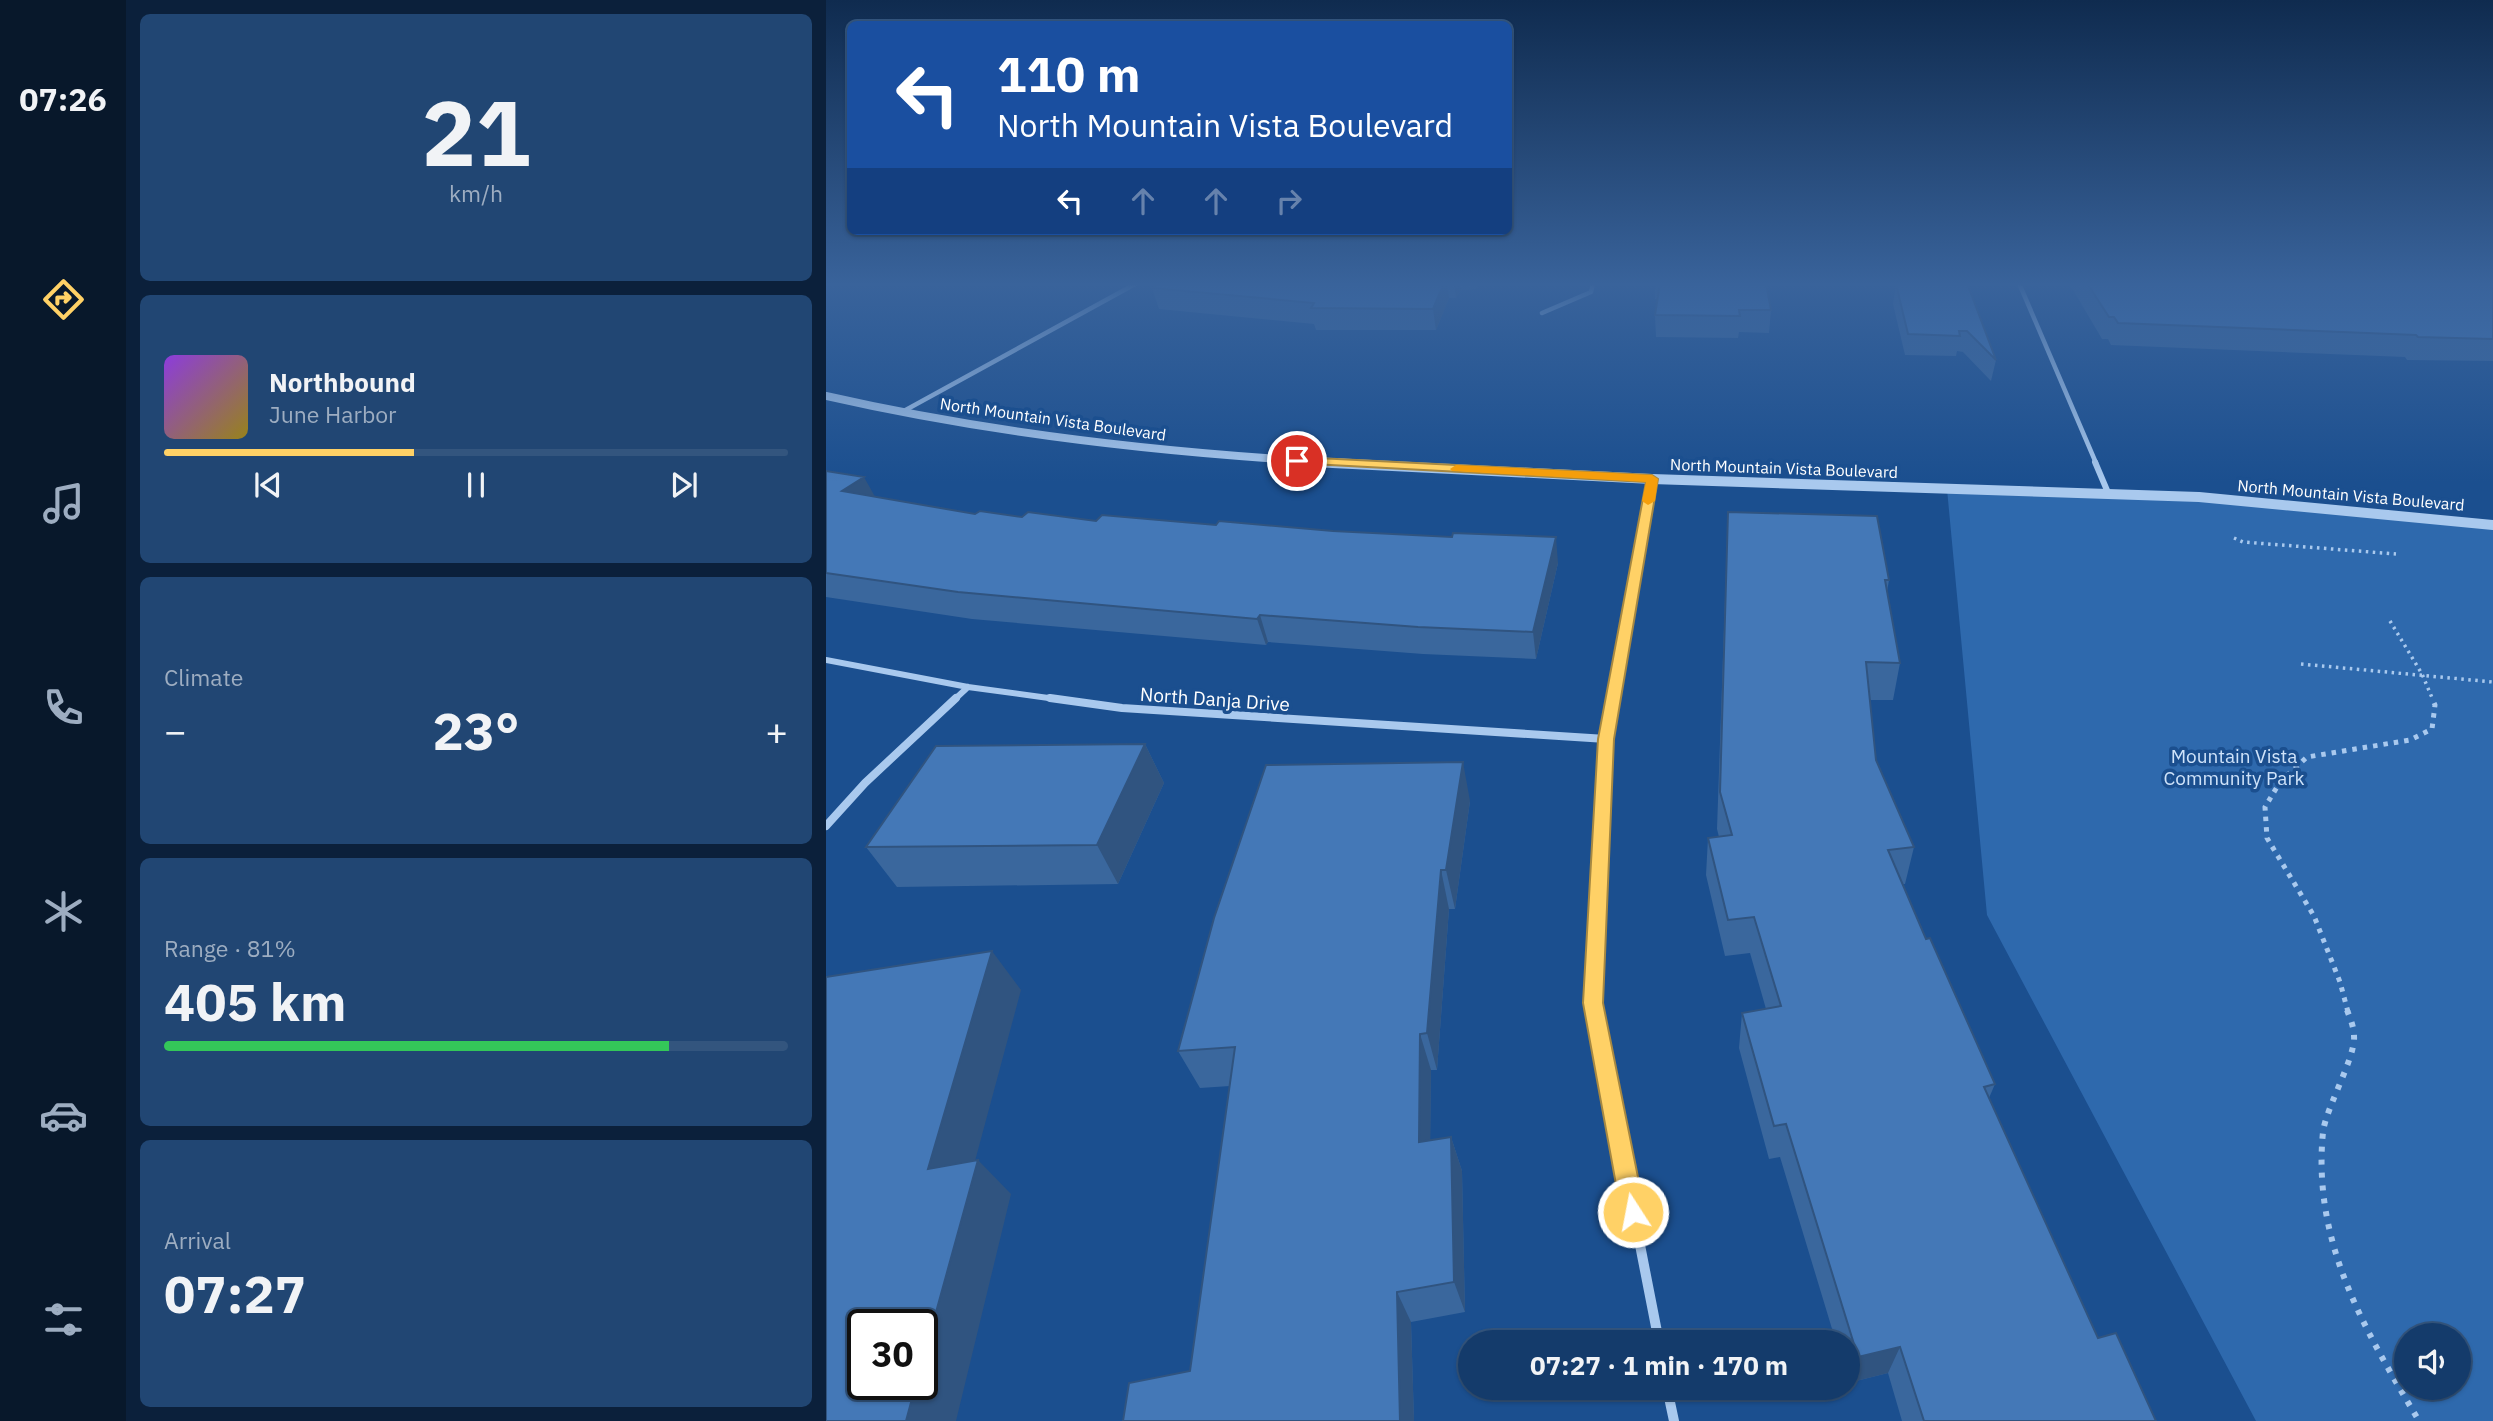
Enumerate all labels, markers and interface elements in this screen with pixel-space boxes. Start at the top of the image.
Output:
text: 110 m [997,42,1141,105]
icon: left [882,49,973,140]
text: 21 [421,73,531,191]
text: 07:26 [19,78,107,120]
text: North Mountain Vista Boulevard [997,104,1453,146]
text: km/h [449,178,503,208]
icon: left [1051,182,1089,220]
icon: ahead [1124,182,1162,220]
icon: ahead [1197,182,1235,220]
icon: right [1270,182,1308,220]
icon: directions [39,275,88,324]
text: Northbound [269,365,416,399]
street label: North Mountain Vista Boulevard [939,393,1167,445]
text: June Harbor [269,399,397,429]
pin [1267,431,1327,491]
icon: arrive [1278,442,1316,480]
street label: North Mountain Vista Boulevard [1670,454,1898,482]
icon: previous [249,466,287,504]
icon: pause [457,466,495,504]
icon: next [665,466,703,504]
street label: North Mountain Vista Boulevard [2237,475,2465,515]
icon: music [39,479,88,528]
text: Climate [164,662,243,692]
street label: North Danja Drive [1139,682,1291,716]
icon: phone [39,683,88,732]
text: 23° [433,697,519,764]
text: − [164,706,187,755]
text: + [765,706,788,755]
park label: Mountain Vista Community Park [2163,744,2305,790]
icon: climate [39,887,88,936]
text: Range · 81% [164,933,296,963]
text: 405 km [164,968,346,1035]
icon: car [39,1091,88,1140]
position arrow [1596,1175,1670,1249]
text: Arrival [164,1225,231,1255]
text: 07:27 [164,1260,306,1327]
icon: filters [39,1295,88,1344]
speed limit sign: 30 [847,1309,938,1400]
map controls [2394,1323,2471,1400]
button: sound [2394,1323,2471,1400]
text: 07:27 · 1 min · 170 m [1530,1348,1788,1382]

